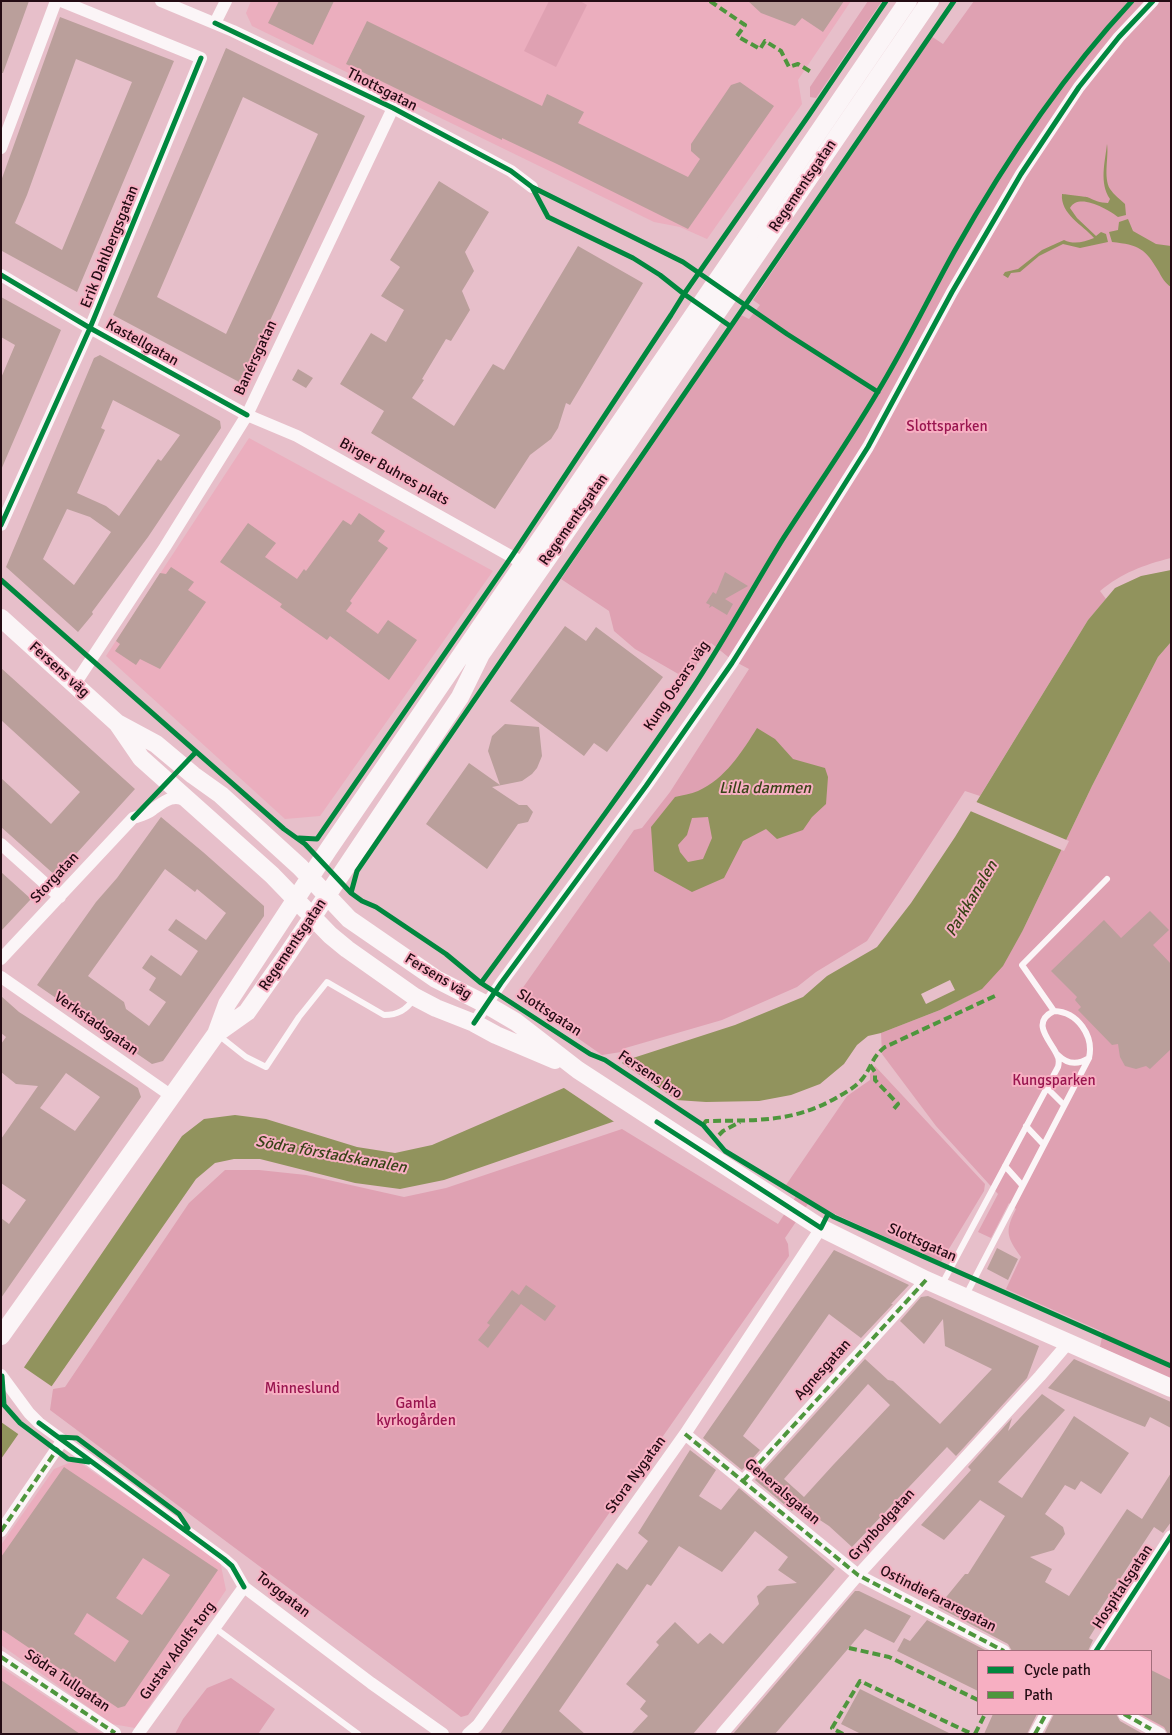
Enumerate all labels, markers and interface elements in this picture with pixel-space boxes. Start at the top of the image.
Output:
street label: Thottsgatan [344,65,420,115]
street label: Regementsgatan [765,136,841,236]
street label: Erik Dahlbergsgatan [77,183,143,311]
street label: Kastellgatan [102,316,182,370]
street label: Banérsgatan [231,318,281,398]
park label: Slottsparken [906,418,988,436]
street label: Birger Buhres plats [336,434,452,510]
street label: Regementsgatan [536,471,612,569]
street label: Kung Oscars väg [640,637,714,735]
street label: Fersens väg [25,638,93,702]
water label: Lilla dammen [719,779,811,799]
street label: Storgatan [27,849,83,907]
water label: Parkkanalen [942,858,1002,940]
street label: Regementsgatan [255,895,331,995]
street label: Fersens väg [401,950,475,1004]
street label: Slottsgatan [513,985,585,1041]
street label: Verkstadsgatan [50,988,142,1060]
street label: Fersens bro [615,1047,685,1103]
park label: Kungsparken [1012,1072,1096,1090]
water label: Södra förstadskanalen [254,1132,408,1178]
street label: Slottsgatan [885,1220,959,1266]
street label: Agnesgatan [791,1336,855,1404]
park label: Minneslund [264,1380,340,1398]
park label: Gamla kyrkogården [376,1395,456,1430]
street label: Stora Nygatan [602,1433,670,1517]
street label: Generalsgatan [741,1455,823,1529]
street label: Grynbodgatan [845,1485,919,1565]
street label: Hospitalsgatan [1089,1542,1157,1632]
street label: Ostindiefararegatan [877,1562,999,1636]
street label: Torggatan [252,1568,314,1622]
street label: Gustav Adolfs torg [136,1598,220,1704]
street label: Södra Tullgatan [21,1646,113,1716]
legend [977,1650,1152,1715]
text: Cycle path [1024,1661,1091,1679]
text: Path [1024,1686,1053,1704]

